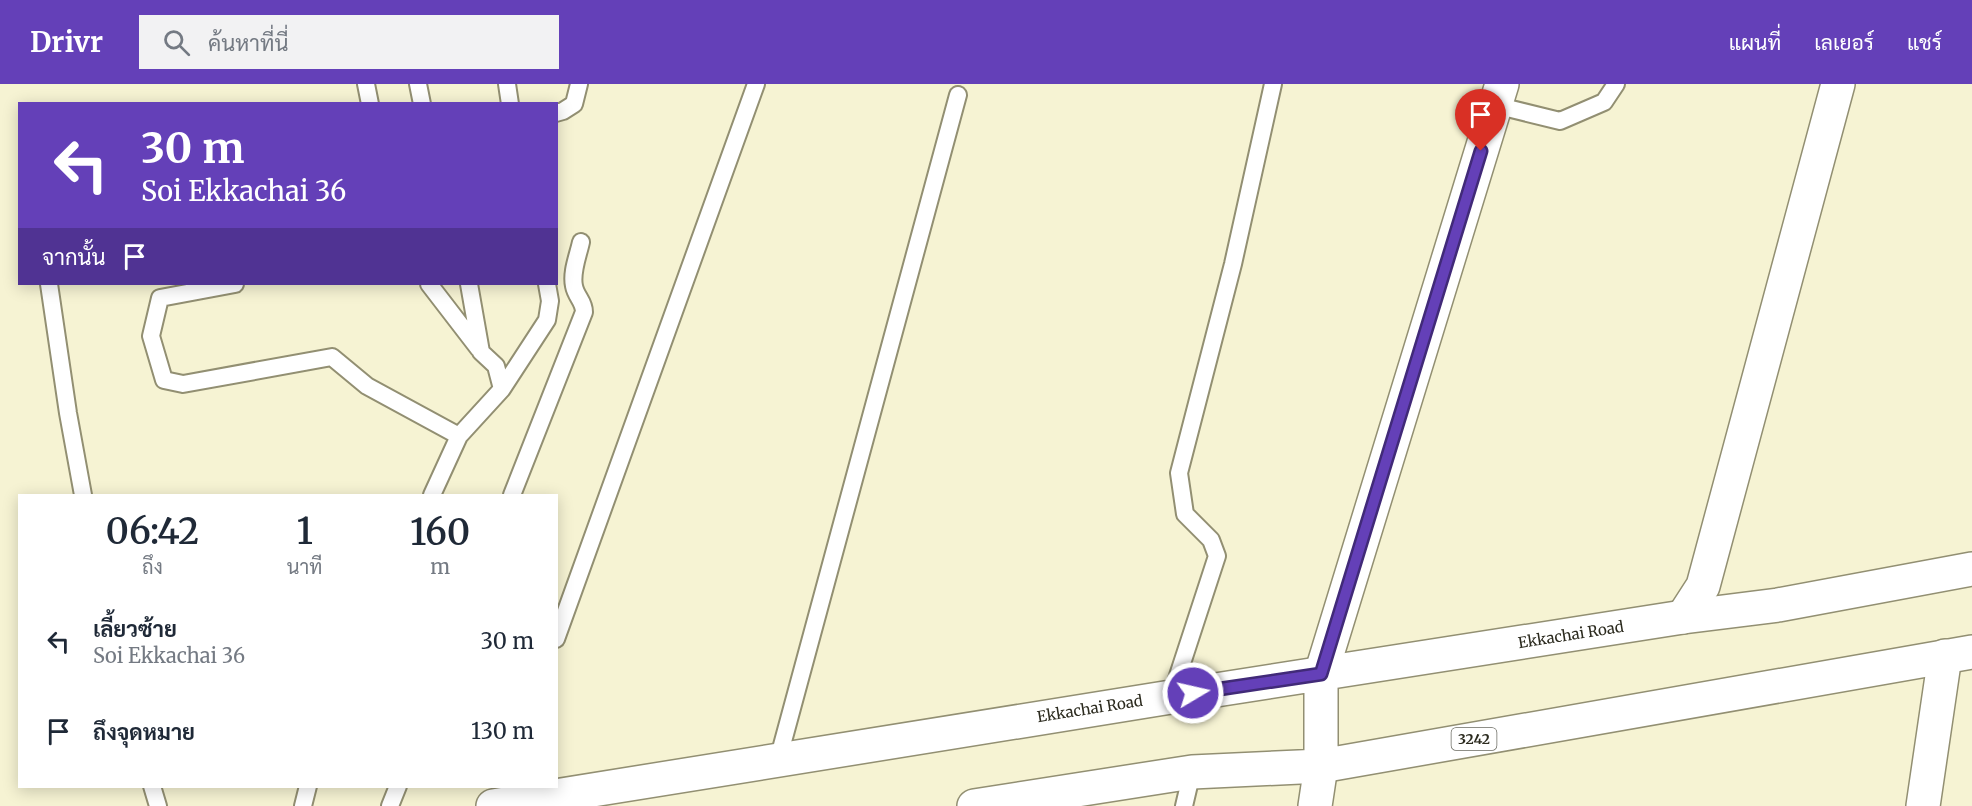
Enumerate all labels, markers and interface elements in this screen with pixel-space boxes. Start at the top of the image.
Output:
search box [139,15,559,69]
text: Drivr [30,24,103,60]
icon: search [160,26,193,59]
text: ค้นหาที่นี่ [208,29,288,57]
text: แผนที่ [1729,29,1781,56]
text: เลเยอร์ [1814,29,1874,56]
text: แชร์ [1907,29,1942,56]
pin [1455,89,1506,151]
icon: arrive [1464,98,1497,131]
text: 30 m [141,122,245,174]
icon: left [42,126,120,204]
text: Soi Ekkachai 36 [141,174,346,208]
icon: arrive [118,240,151,273]
text: จากนั้น [42,243,106,271]
text: 06:42 [106,509,199,554]
text: 1 [296,509,313,554]
text: 160 [410,510,470,555]
text: ถึง [142,554,163,579]
text: นาที [287,554,322,579]
text: m [430,554,450,579]
text: เลี้ยวซ้าย [93,615,177,643]
street label: Ekkachai Road [1517,617,1625,652]
icon: left [42,625,75,658]
text: 30 m [480,627,534,655]
text: Soi Ekkachai 36 [93,643,245,668]
position arrow [1161,661,1225,725]
street label: Ekkachai Road [1036,691,1144,726]
icon: arrive [42,715,75,748]
text: 130 m [471,717,534,745]
text: ถึงจุดหมาย [93,718,195,746]
road number: 3242 [1452,728,1496,750]

